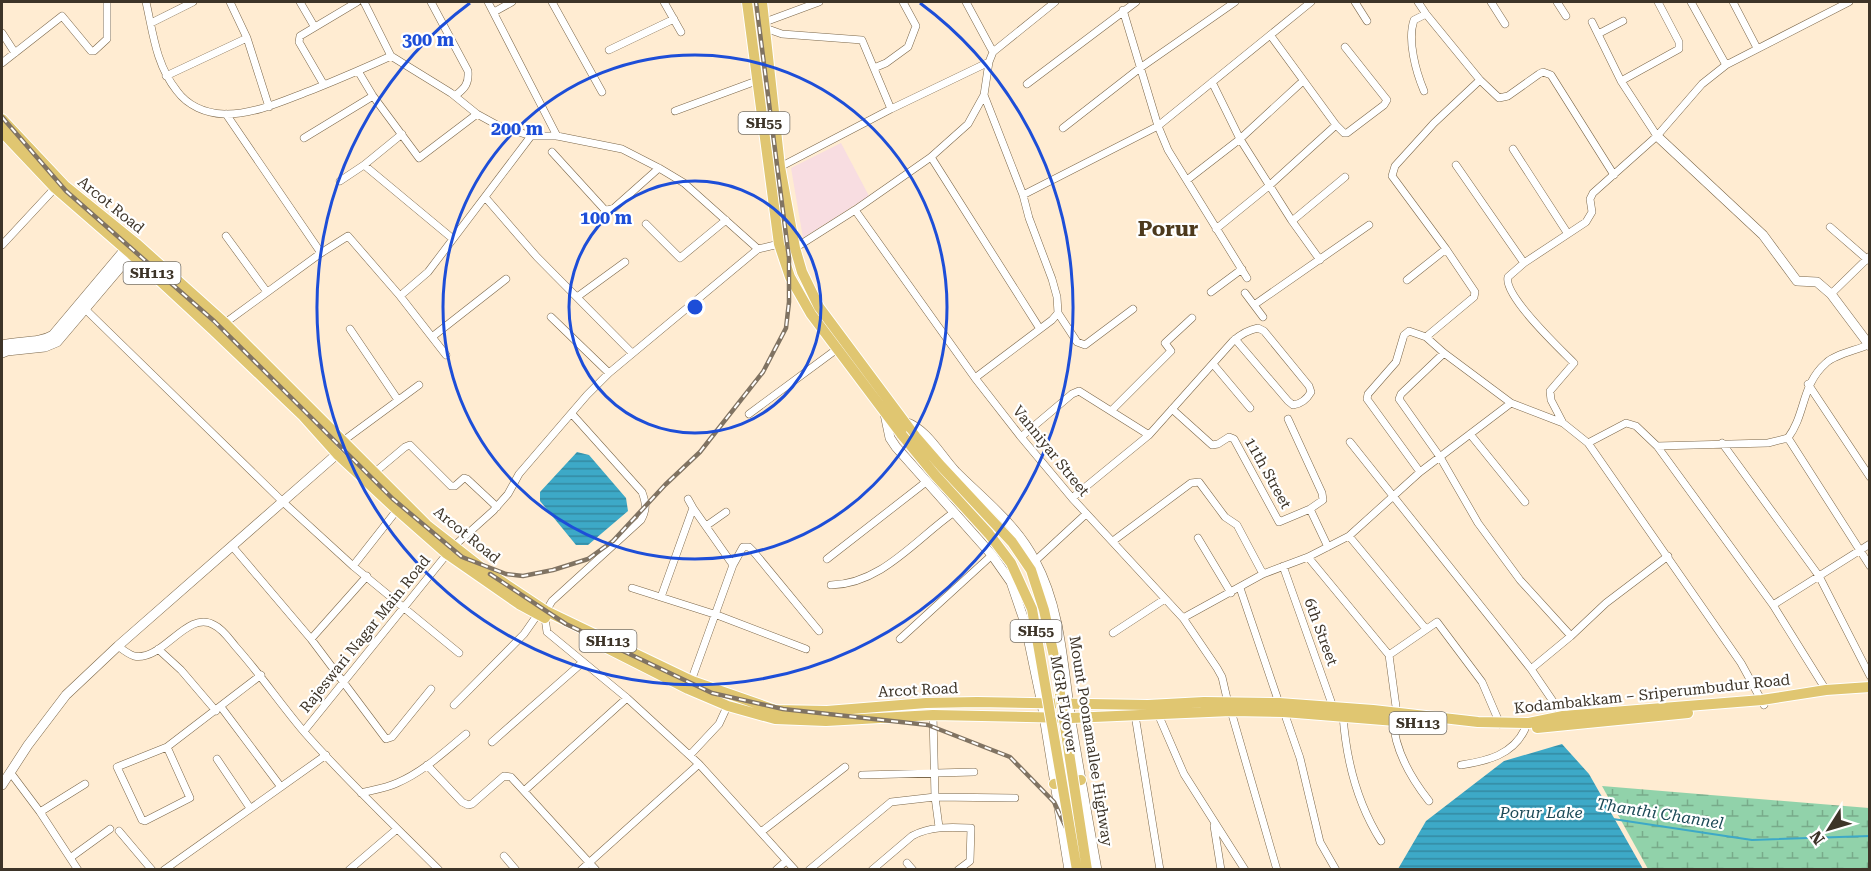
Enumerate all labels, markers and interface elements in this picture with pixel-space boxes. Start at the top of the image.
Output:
text: 300 m [402,29,455,50]
road number: SH55 [738,112,789,134]
text: 200 m [491,118,544,139]
street label: Arcot Road [74,173,148,238]
text: 100 m [580,207,633,228]
district label: Porur [1138,217,1199,241]
road number: SH113 [124,262,180,284]
centre of rings [685,297,705,317]
street label: Vanniyar Street [1009,402,1093,500]
street label: 11th Street [1241,434,1295,512]
street label: Arcot Road [430,503,504,568]
street label: Rajeswari Nagar Main Road [296,552,434,716]
street label: 6th Street [1300,596,1342,669]
road number: SH55 [1010,620,1062,642]
road number: SH113 [580,630,636,652]
street label: Mount Poonamallee Highway [1065,634,1117,848]
street label: MGR FLyover [1047,654,1081,754]
street label: Kodambakkam – Sriperumbudur Road [1513,671,1791,717]
street label: Arcot Road [877,679,959,701]
road number: SH113 [1390,712,1446,734]
water label: Thanthi Channel [1595,794,1725,833]
north arrow [1799,799,1859,859]
water label: Porur Lake [1499,803,1582,822]
text: N [1806,827,1829,848]

